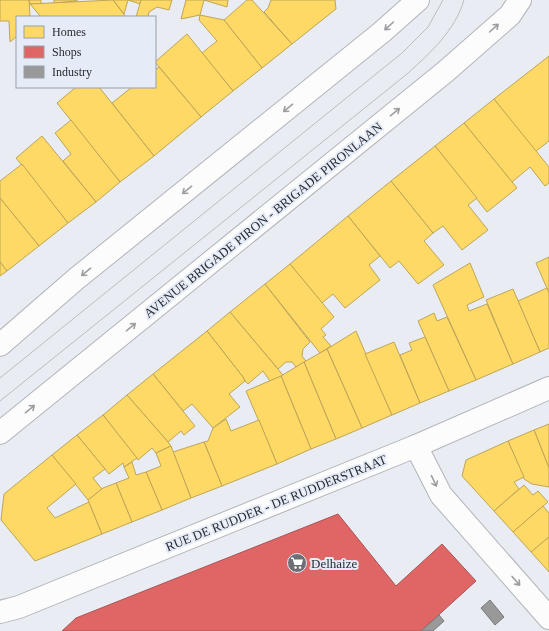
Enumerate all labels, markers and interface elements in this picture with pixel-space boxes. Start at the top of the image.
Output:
legend [16,16,156,88]
one-way arrow [383,21,394,30]
one-way arrow [489,24,499,33]
text: Homes [52,25,86,39]
text: Shops [52,45,82,59]
text: Industry [52,65,92,79]
one-way arrow [282,104,293,112]
one-way arrow [390,108,400,117]
street label: AVENUE BRIGADE PIRON - BRIGADE PIRONLAAN [141,119,386,321]
one-way arrow [181,185,192,194]
one-way arrow [80,267,91,276]
one-way arrow [126,322,137,331]
one-way arrow [25,404,36,413]
street label: RUE DE RUDDER - DE RUDDERSTRAAT [163,452,389,554]
one-way arrow [431,475,438,487]
supermarket icon: Delhaize [286,552,308,574]
place label: Delhaize [311,556,357,571]
one-way arrow [512,576,521,586]

